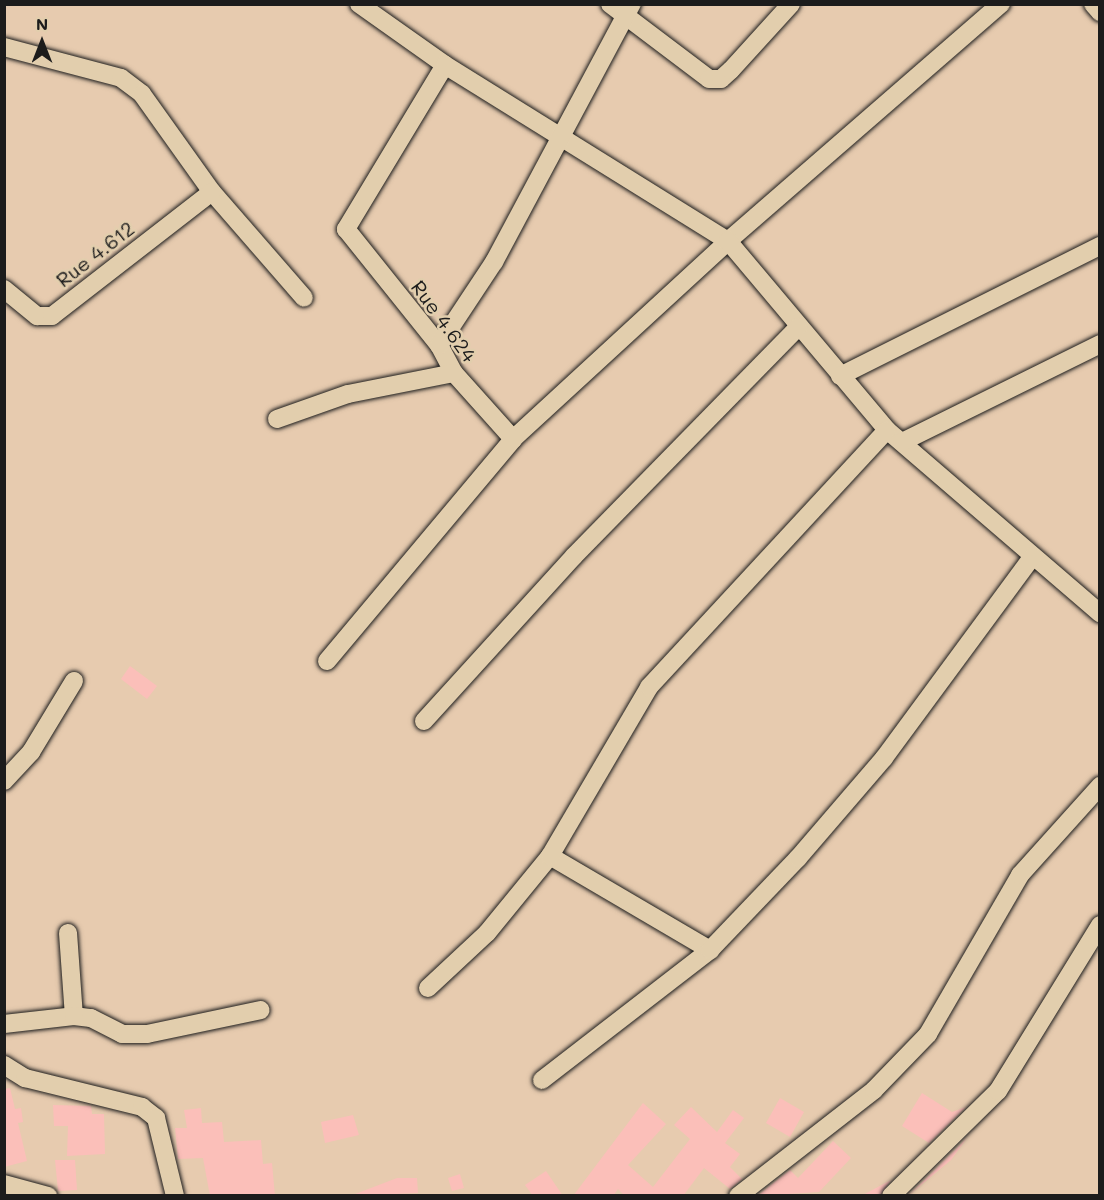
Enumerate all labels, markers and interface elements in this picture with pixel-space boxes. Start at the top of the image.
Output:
north arrow [12,12,72,72]
text: N [36,13,48,34]
street label: Rue 4.612 [51,216,139,292]
street label: Rue 4.624 [406,275,482,367]

